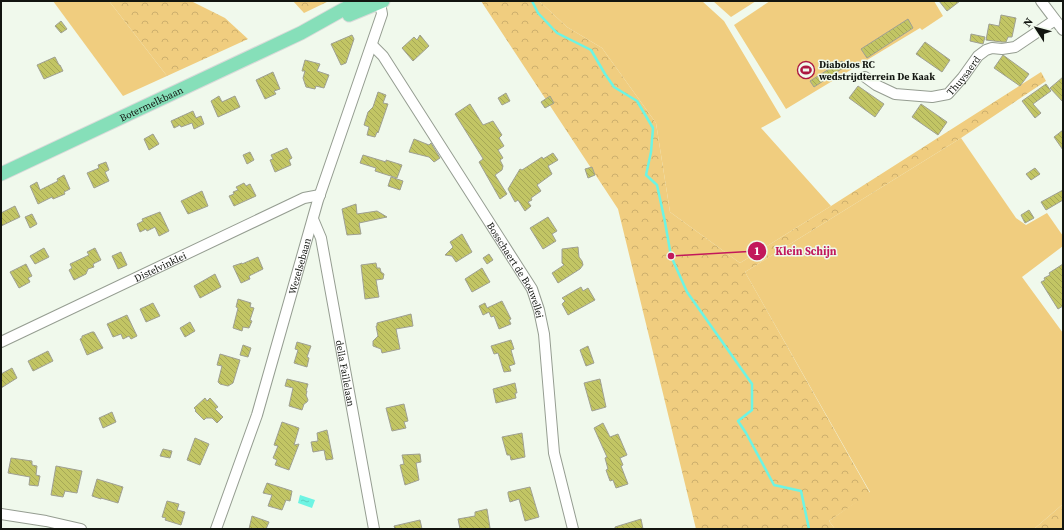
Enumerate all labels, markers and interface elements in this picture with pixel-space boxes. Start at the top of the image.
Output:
north arrow [1016,8,1056,48]
text: N [1020,15,1037,30]
street label: Thuysaerd [943,53,983,98]
place label: Diabolos RC wedstrijdterrein De Kaak [818,58,935,83]
sports icon: Diabolos RC wedstrijdterrein De Kaak [796,60,816,80]
street label: Botermelkbaan [117,83,185,124]
street label: Bosschaert de Bouwellei [484,219,547,319]
street label: Wezelsebaan [285,236,313,296]
callout: Klein Schijn [747,240,844,263]
text: 1 [754,243,760,259]
text: Klein Schijn [775,244,837,259]
street label: Distelvinklei [132,249,188,284]
street label: della Faillelaan [333,339,358,408]

